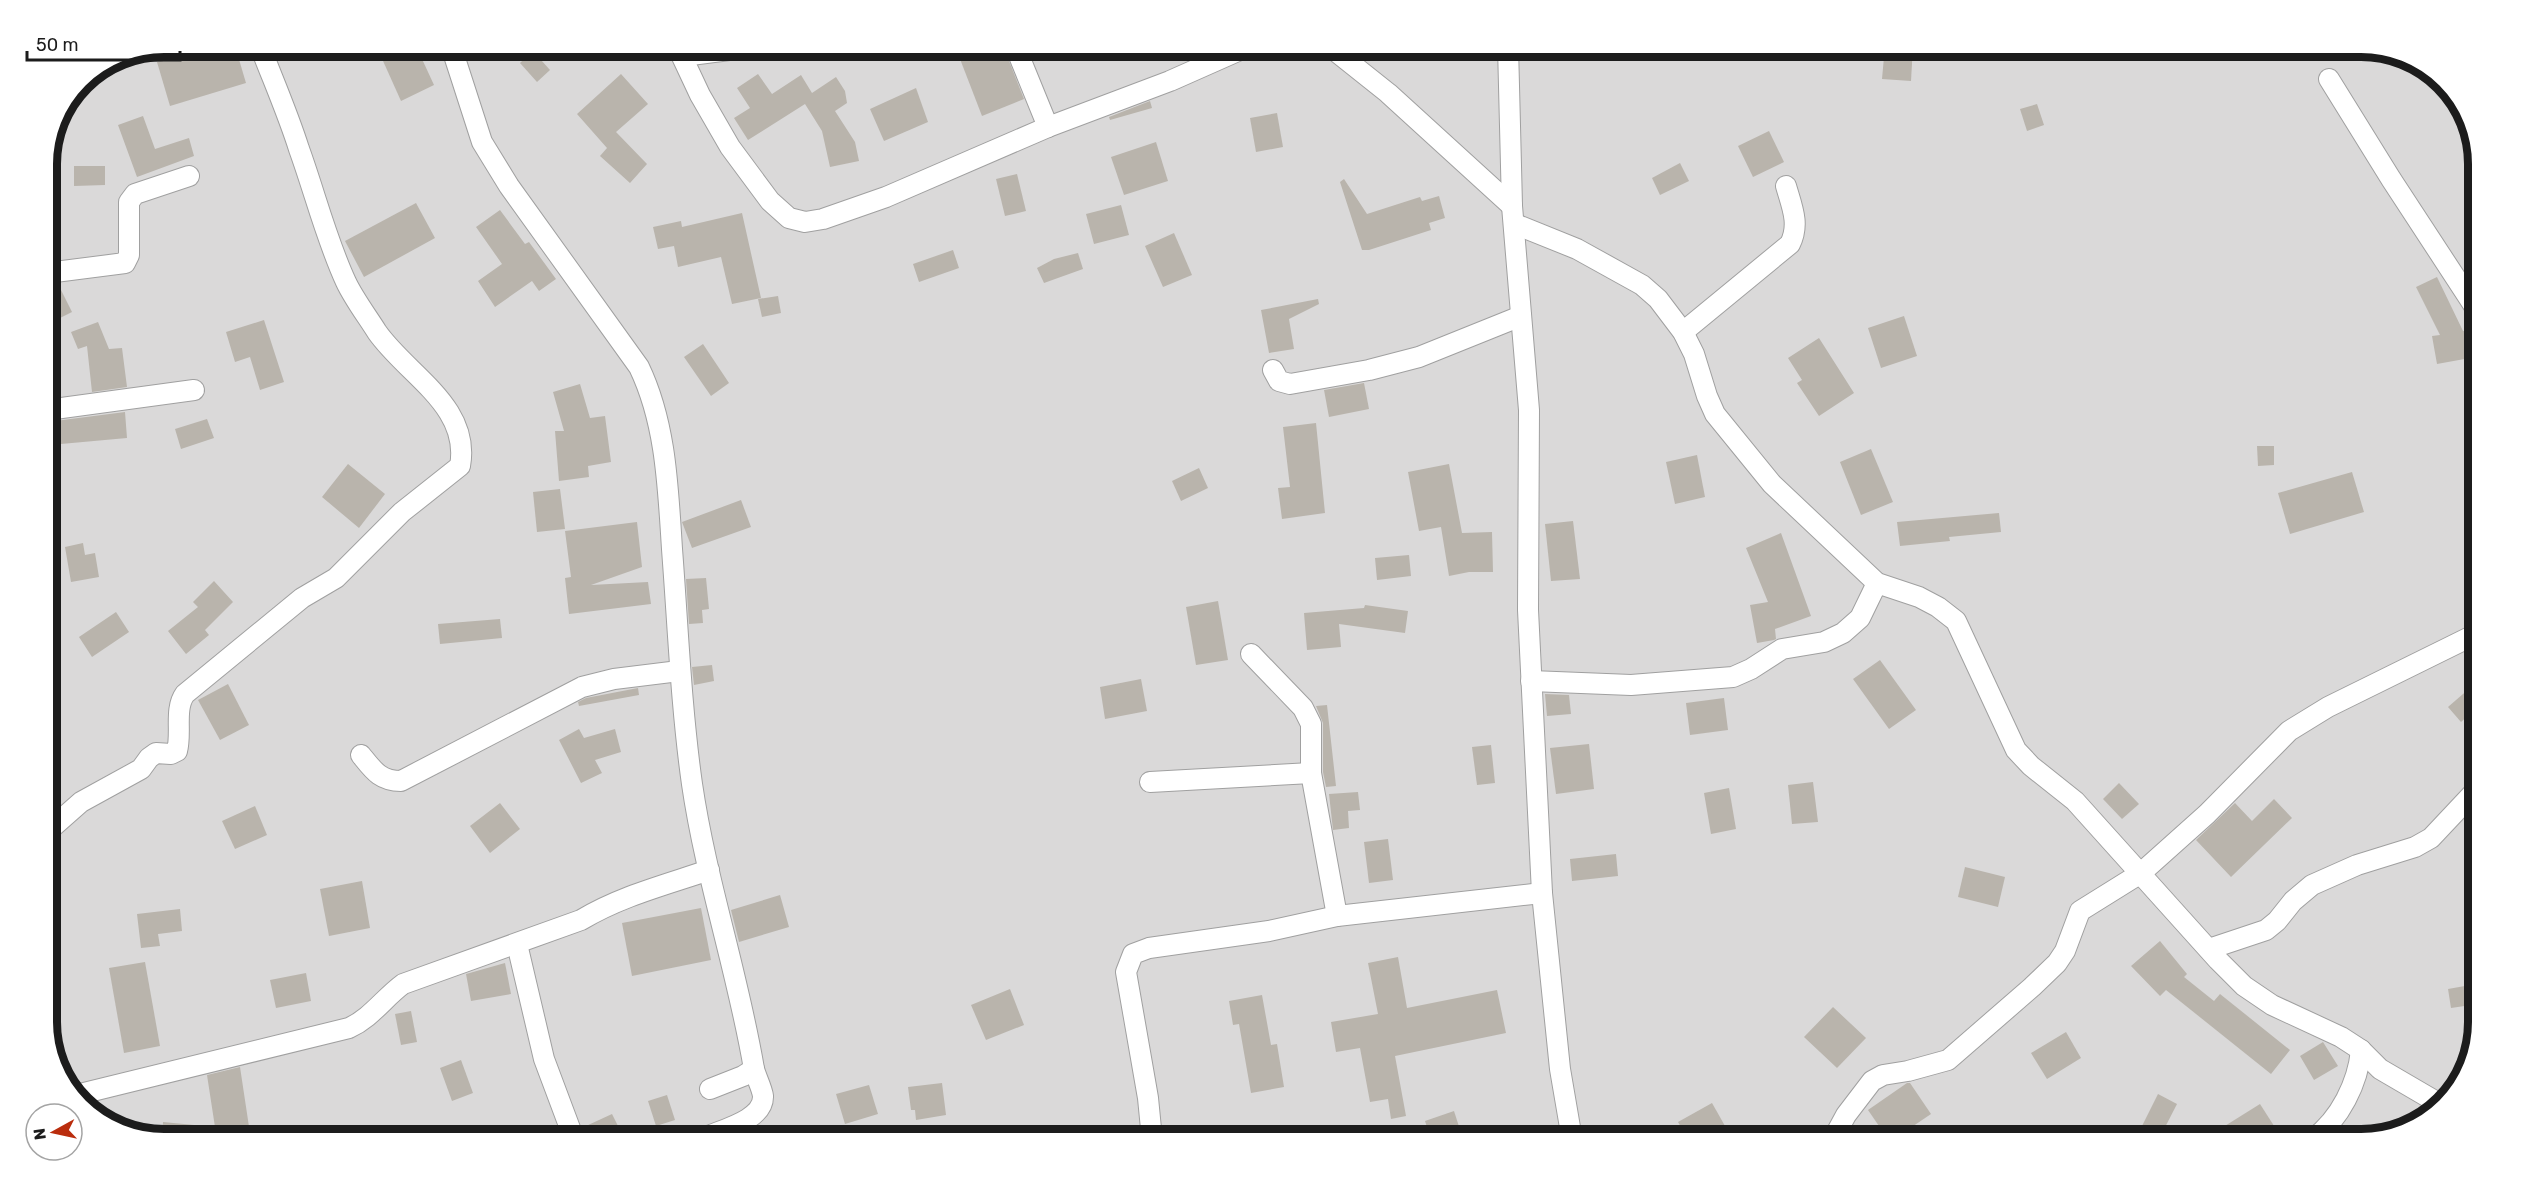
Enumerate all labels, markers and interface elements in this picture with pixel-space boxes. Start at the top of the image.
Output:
scale bar [27,24,180,62]
text: 50 m [36,34,79,56]
north arrow [24,1102,84,1162]
text: N [29,1127,50,1141]

